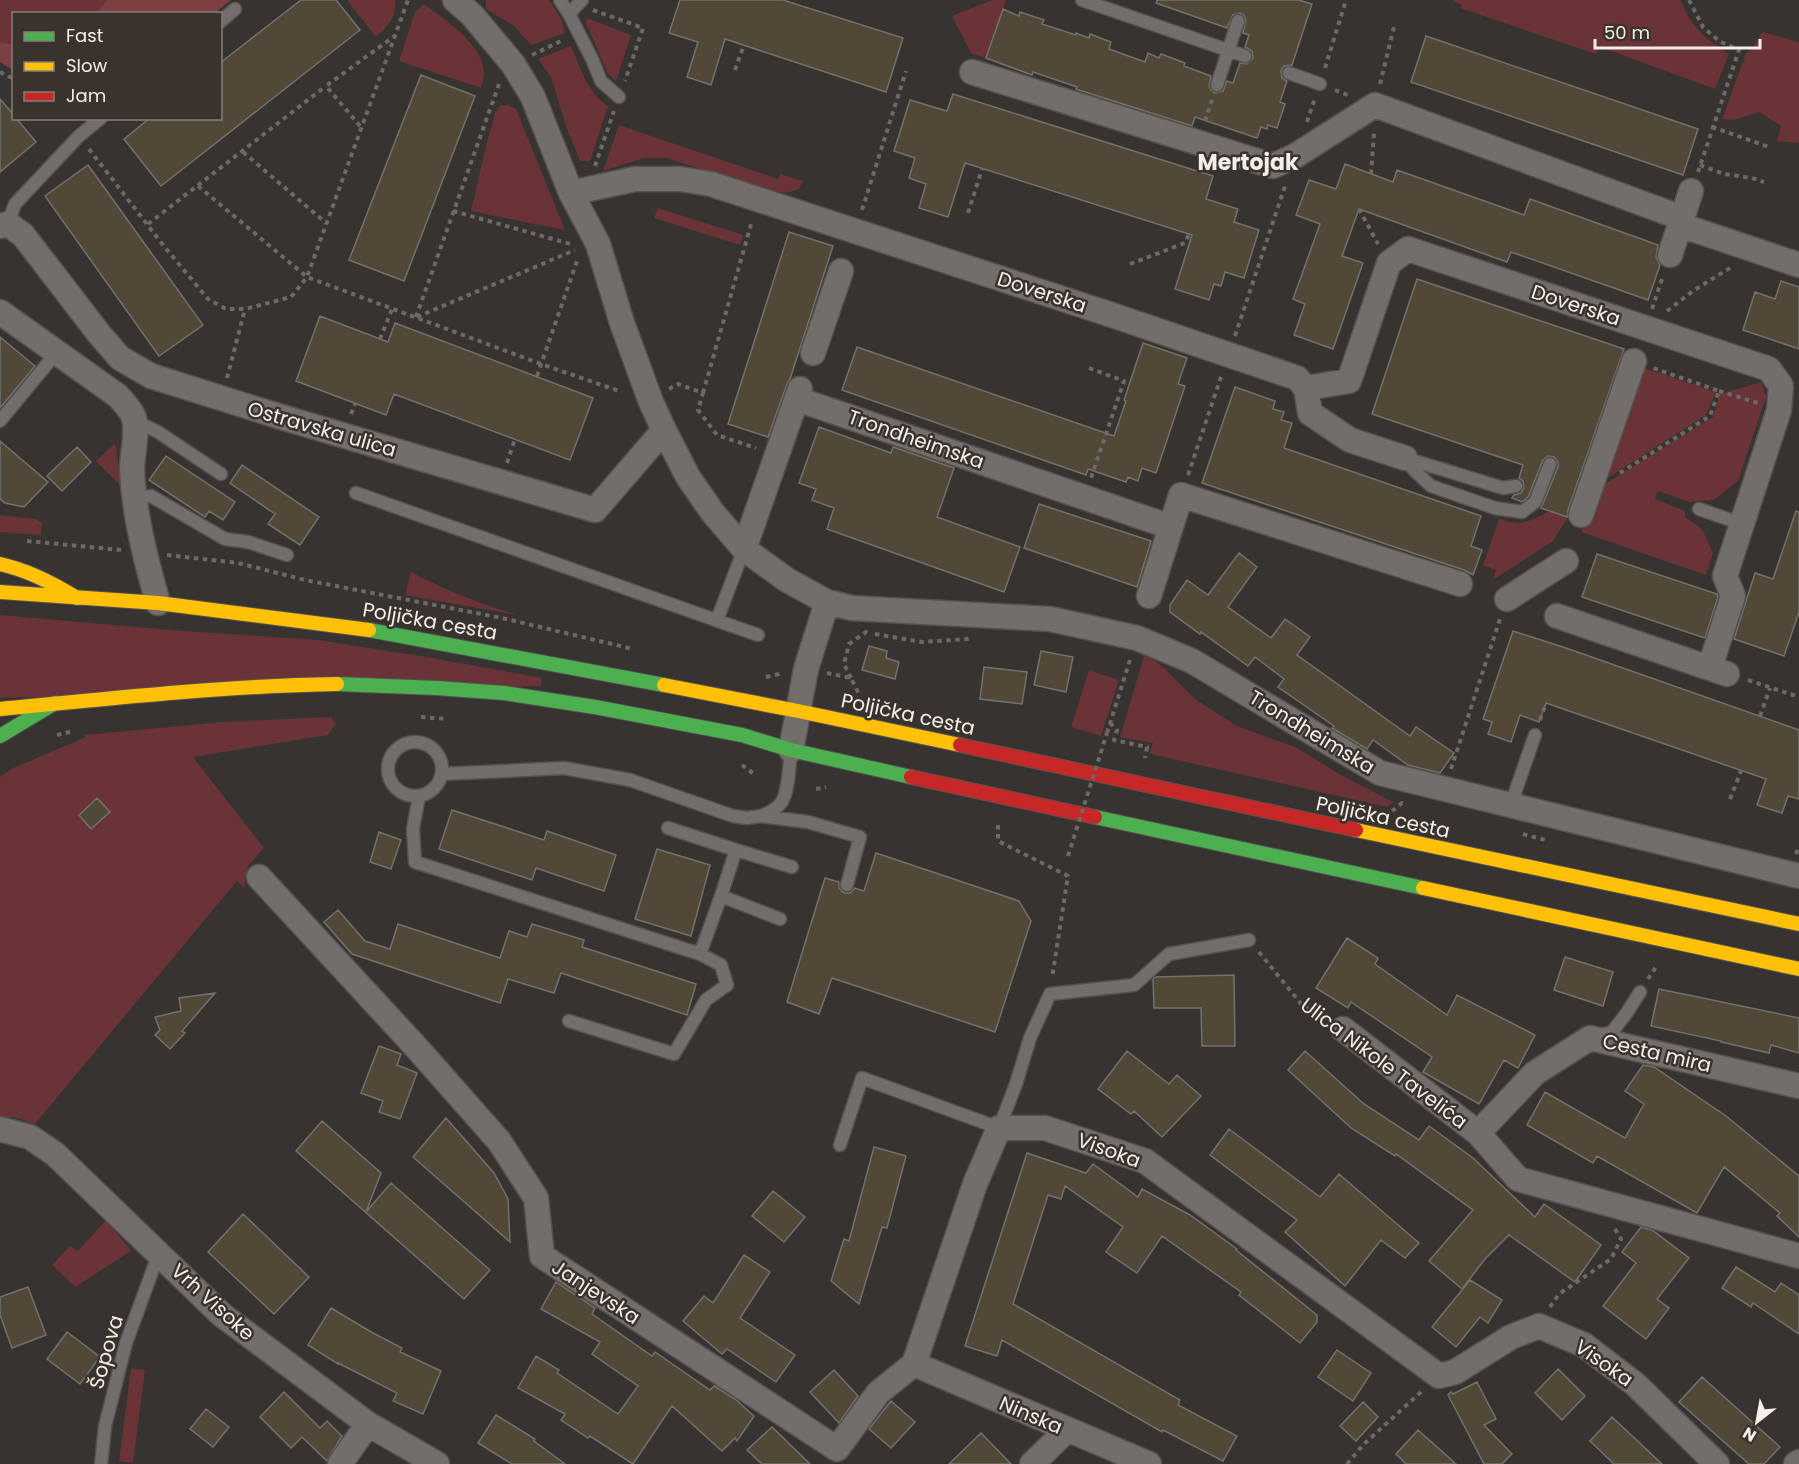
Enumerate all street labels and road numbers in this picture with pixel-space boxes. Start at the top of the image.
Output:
street label: Doverska [994,264,1090,320]
street label: Doverska [1528,277,1624,333]
street label: Ostravska ulica [244,394,400,464]
street label: Trondheimska [844,403,988,475]
street label: Poljička cesta [360,595,500,647]
street label: Trondheimska [1244,683,1380,781]
street label: Poljička cesta [838,686,978,742]
street label: Poljička cesta [1313,789,1453,845]
street label: Ulica Nikole Tavelića [1295,991,1473,1135]
street label: Cesta mira [1600,1027,1714,1079]
street label: Visoka [1073,1126,1145,1174]
street label: Janjevska [547,1253,645,1331]
street label: Vrh Visoke [165,1257,261,1347]
street label: Šopova [82,1312,130,1392]
street label: Visoka [1569,1333,1639,1393]
street label: Ninska [995,1389,1067,1441]

